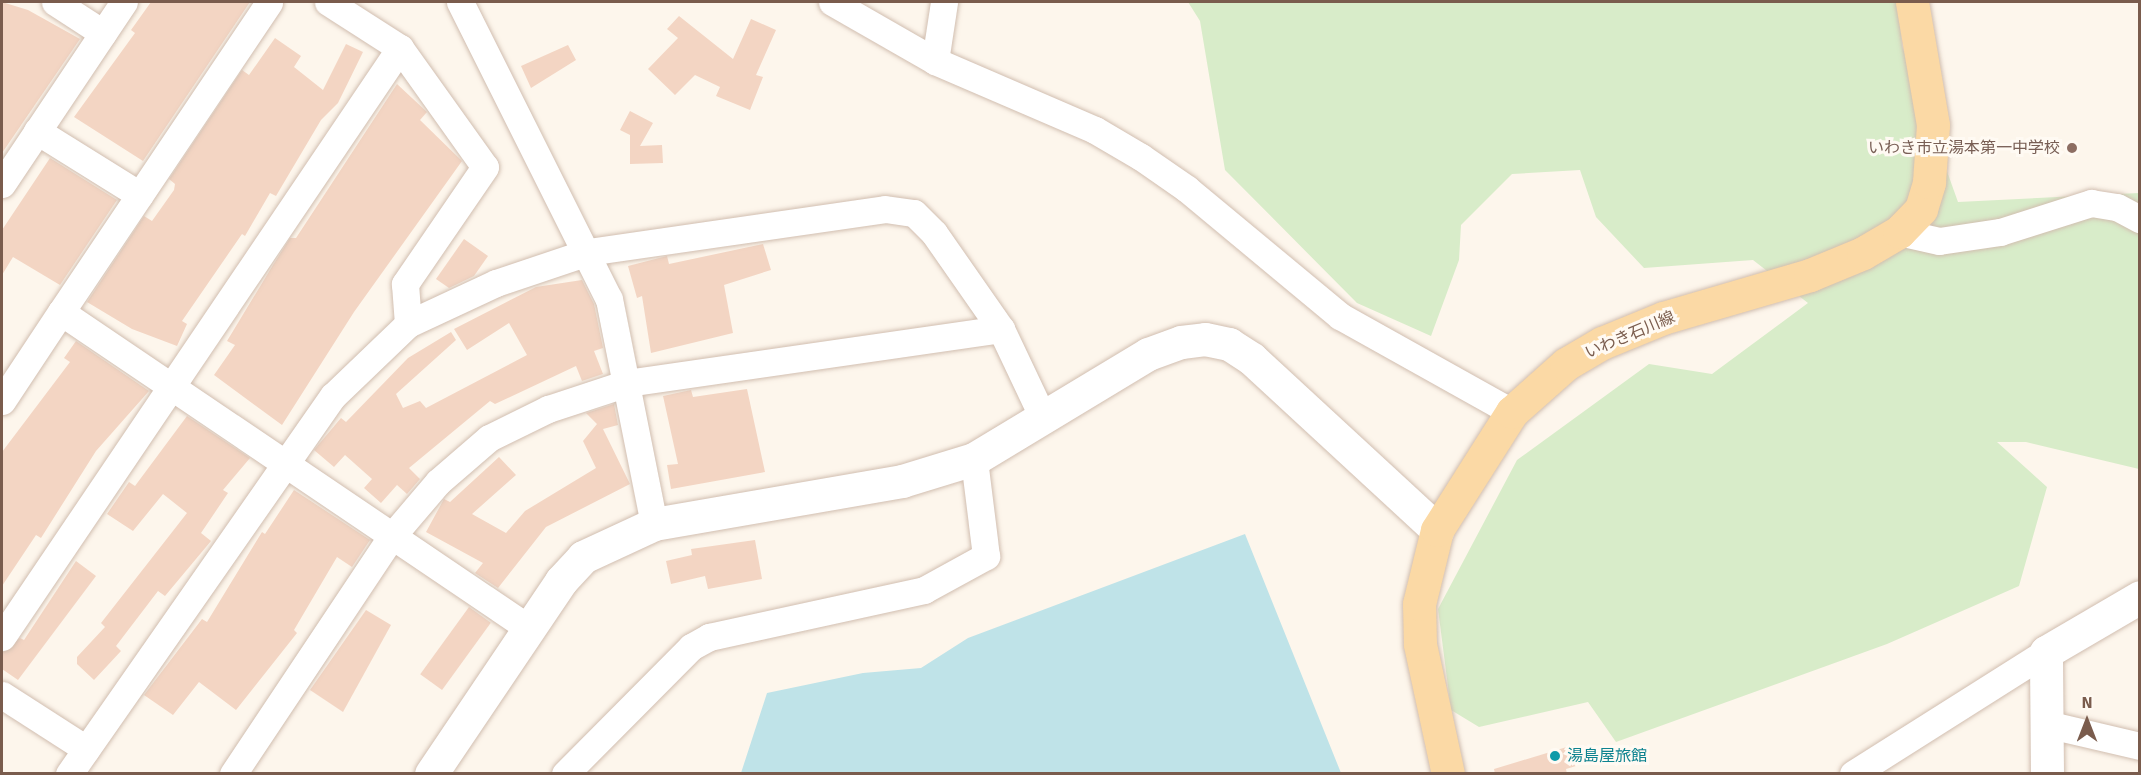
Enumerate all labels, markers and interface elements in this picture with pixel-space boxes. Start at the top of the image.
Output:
place label: いわき市立湯本第一中学校 [1868,138,2060,158]
marker: いわき市立湯本第一中学校 [2065,141,2079,155]
street label: いわき石川線 [1582,307,1678,363]
north arrow [2057,691,2117,751]
text: N [2081,693,2093,713]
place label: 湯島屋旅館 [1567,746,1647,766]
marker: 湯島屋旅館 [1548,749,1562,763]

